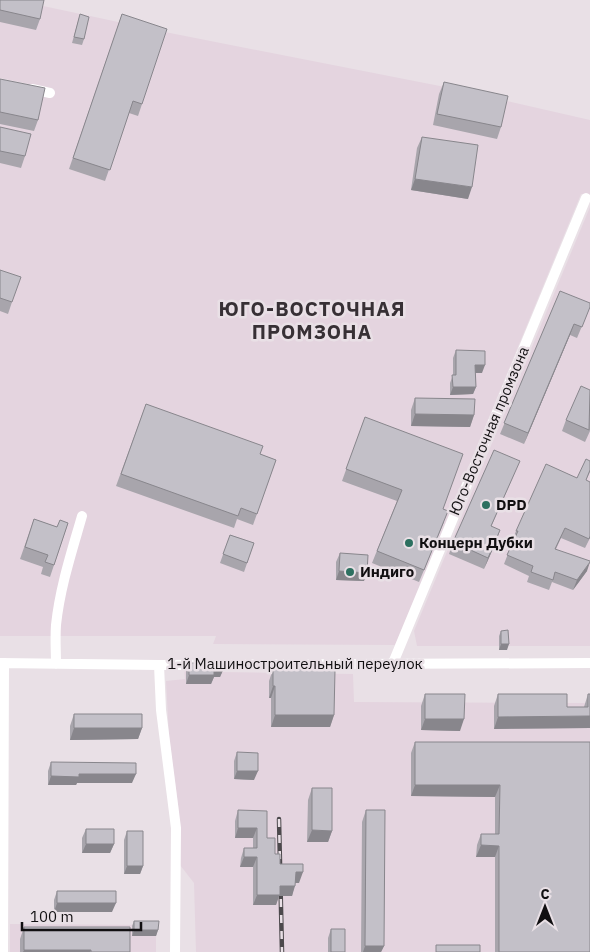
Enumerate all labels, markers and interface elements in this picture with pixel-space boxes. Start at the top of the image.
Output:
district label: ЮГО-ВОСТОЧНАЯ ПРОМЗОНА [218,295,406,345]
street label: Юго-Восточная промзона [444,344,533,518]
place label: DPD [496,495,527,514]
marker: DPD [480,499,492,511]
place label: Концерн Дубки [419,533,533,552]
marker: Концерн Дубки [403,537,415,549]
place label: Индиго [360,562,414,581]
marker: Индиго [344,566,356,578]
street label: 1-й Машиностроительный переулок [167,654,423,673]
north arrow [520,882,570,932]
text: С [540,885,550,903]
scale bar [22,900,141,932]
text: 100 m [30,907,74,926]

